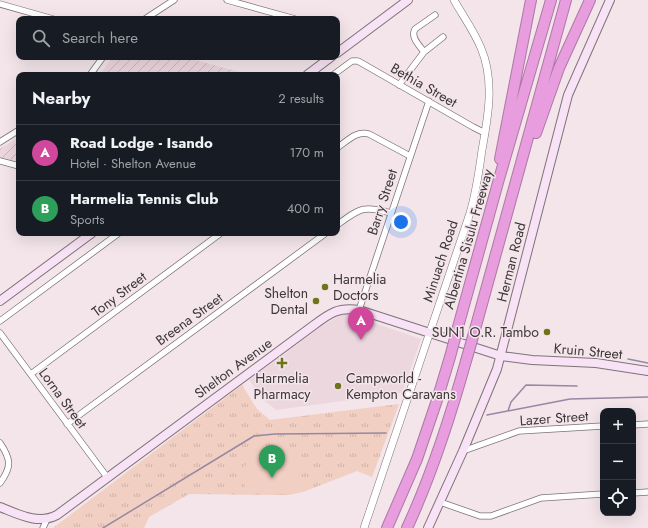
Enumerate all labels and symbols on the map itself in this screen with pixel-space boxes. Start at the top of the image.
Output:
street label: Bethia Street [387,58,461,112]
street label: Barry Street [362,166,402,238]
street label: Albertina Sisulu Freeway [438,166,498,311]
your location [391,212,411,232]
street label: Minuach Road [417,218,463,304]
street label: Herman Road [491,220,531,304]
street label: Tony Street [88,266,151,321]
place label: Harmelia Doctors [333,269,386,305]
marker: Harmelia Doctors [320,282,330,292]
place label: Shelton Dental [264,283,308,319]
street label: Breena Street [151,287,227,350]
marker: Shelton Dental [311,296,321,306]
pin: A [348,307,374,340]
place label: SUN1 O.R. Tambo [432,322,539,342]
marker: SUN1 O.R. Tambo [542,327,552,337]
street label: Shelton Avenue [190,333,276,403]
street label: Kruin Street [553,338,624,364]
marker: Harmelia Pharmacy [277,358,287,368]
street label: Lorna Street [34,364,92,433]
place label: Harmelia Pharmacy [253,368,311,404]
place label: Campworld - Kempton Caravans [346,368,456,404]
marker: Campworld - Kempton Caravans [333,381,343,391]
street label: Lazer Street [519,406,590,430]
pin: B [259,445,285,478]

